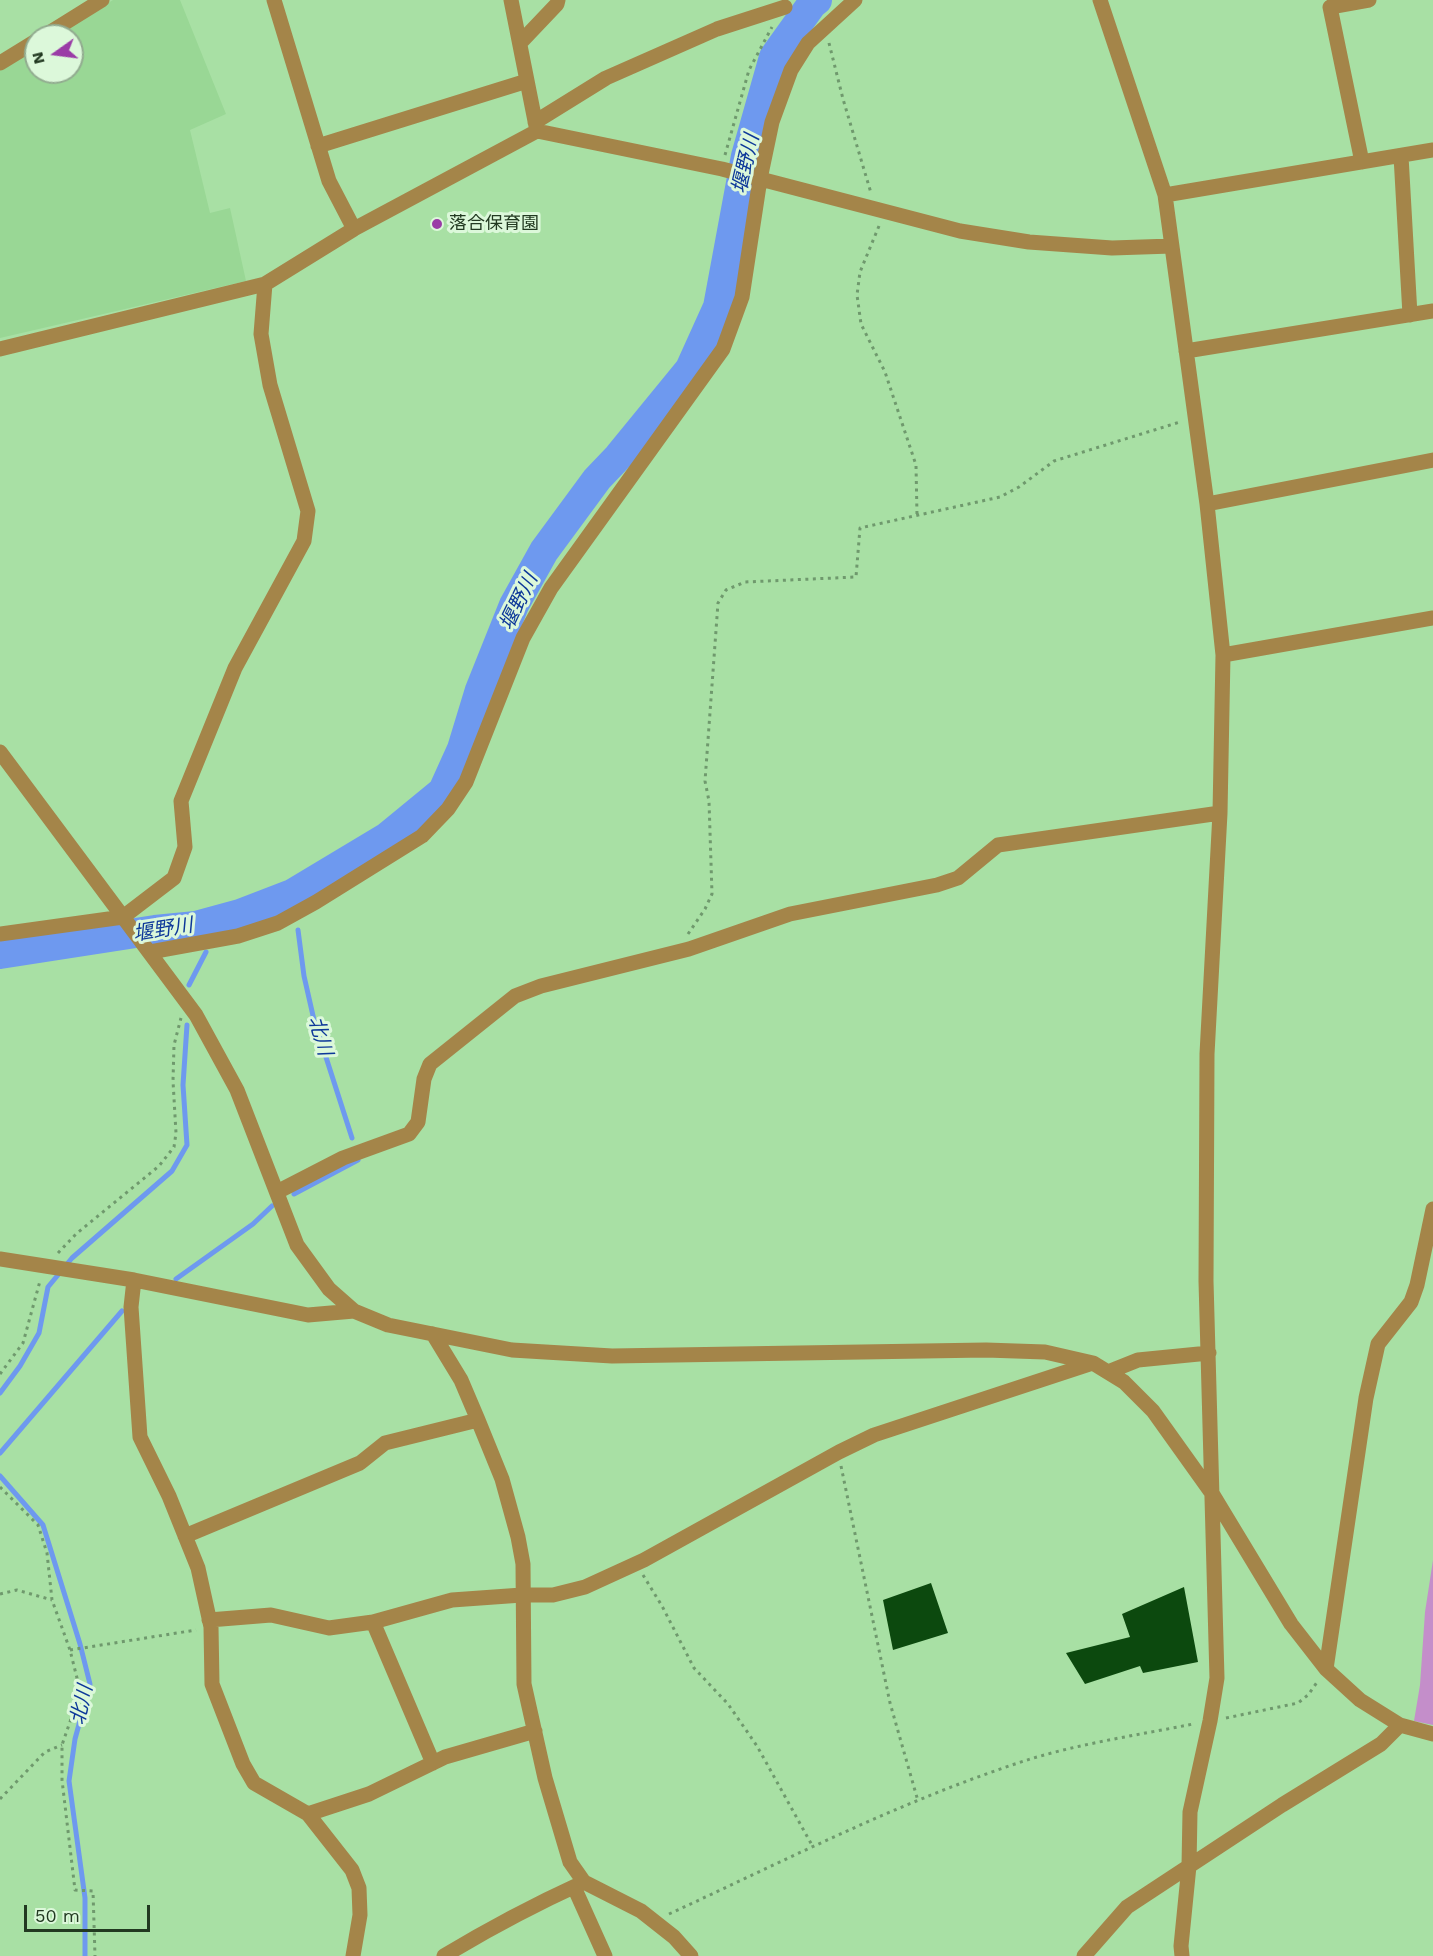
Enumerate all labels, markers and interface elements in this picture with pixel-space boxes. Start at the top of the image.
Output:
north arrow [24,24,84,84]
text: N [27,50,49,66]
water label: 堰野川 [728,132,764,196]
place label: 落合保育園 [449,213,539,235]
marker: 落合保育園 [430,217,444,231]
water label: 堰野川 [495,570,543,634]
water label: 堰野川 [131,913,195,947]
water label: 北川 [303,1013,337,1059]
water label: 北川 [66,1683,98,1727]
scale bar [27,1893,153,1931]
text: 50 m [35,1905,80,1926]

